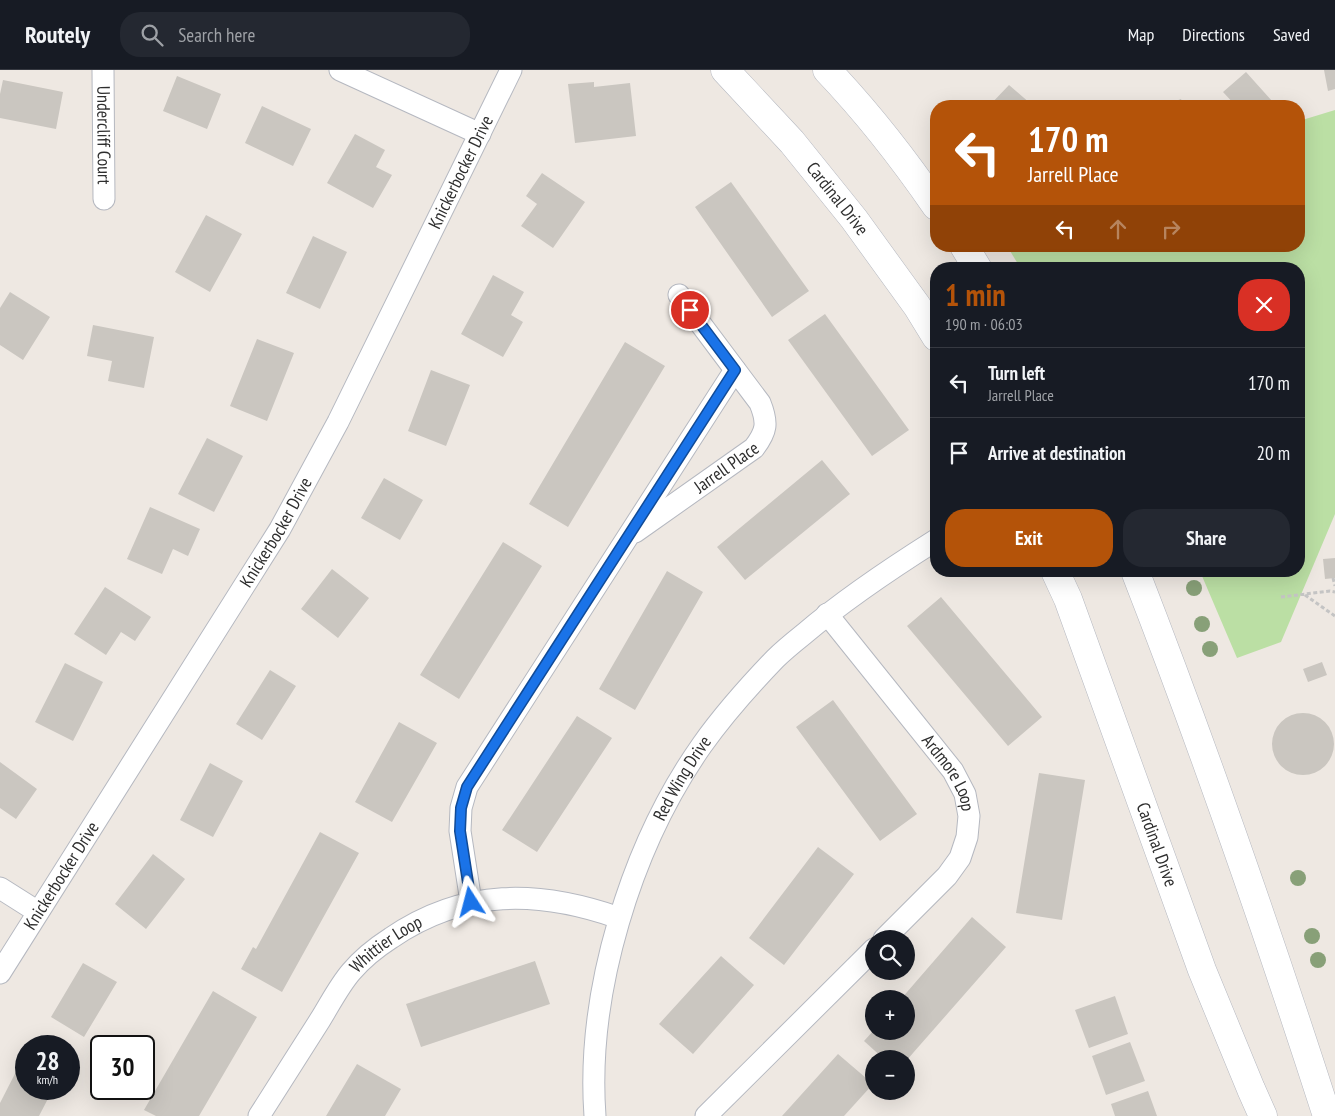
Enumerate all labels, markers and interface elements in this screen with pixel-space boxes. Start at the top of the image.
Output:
search box [120,12,470,57]
text: Routely [25,19,90,50]
icon: search [138,21,166,49]
text: Search here [178,23,255,47]
text: Map [1128,23,1154,46]
text: Directions [1182,23,1245,46]
text: Saved [1273,23,1310,46]
street label: Undercliff Court [92,86,116,185]
street label: Knickerbocker Drive [423,111,498,233]
text: 170 m [1028,116,1109,162]
icon: left [945,120,1010,185]
street label: Cardinal Drive [801,157,874,240]
text: Jarrell Place [1028,160,1119,188]
icon: left [1051,215,1079,243]
icon: ahead [1104,215,1132,243]
icon: right [1157,215,1185,243]
text: 1 min [945,275,1006,314]
button: close [1238,279,1290,331]
pin [669,289,711,331]
icon: arrive [676,296,704,324]
text: 190 m · 06:03 [945,314,1023,334]
text: Turn left [988,361,1045,385]
icon: left [945,369,973,397]
text: 170 m [1248,371,1290,395]
text: Jarrell Place [988,385,1054,405]
street label: Jarrell Place [688,436,763,498]
icon: arrive [945,439,973,467]
text: Arrive at destination [988,441,1126,465]
text: 20 m [1257,441,1290,465]
street label: Knickerbocker Drive [234,473,317,591]
button: Exit [945,509,1113,567]
button: Share [1123,509,1290,567]
street label: Ardmore Loop [917,729,980,813]
street label: Red Wing Drive [648,731,716,824]
street label: Cardinal Drive [1131,799,1183,890]
street label: Knickerbocker Drive [18,817,104,934]
position arrow [444,875,496,927]
street label: Whittier Loop [344,910,426,977]
map controls [865,930,915,1100]
button: search [865,930,915,980]
button: + [865,990,915,1040]
speed limit sign: 30 [90,1035,155,1100]
text: 28 [36,1045,59,1077]
button: − [865,1050,915,1100]
text: km/h [37,1072,58,1087]

